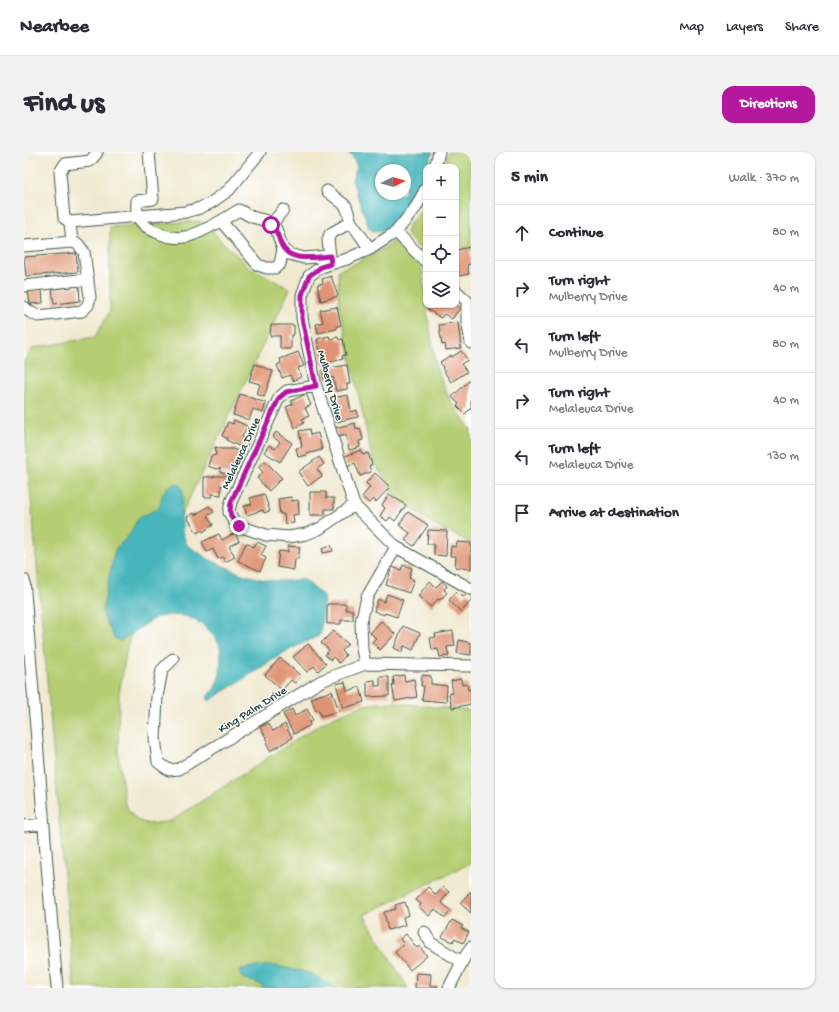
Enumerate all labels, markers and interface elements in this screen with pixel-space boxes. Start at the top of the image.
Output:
text: Nearbee [20,16,89,39]
text: Map [680,19,704,36]
text: Layers [726,19,763,36]
text: Share [785,19,819,36]
button: Directions [722,86,815,123]
text: Find us [24,88,104,121]
north arrow [375,164,411,200]
map controls [423,164,459,308]
button: + [423,164,459,200]
text: 5 min [511,168,548,188]
text: Walk · 370 m [729,171,799,186]
button: − [423,200,459,236]
route start [262,216,280,234]
icon: ahead [511,222,533,244]
text: Continue [549,224,603,242]
text: 80 m [772,225,799,240]
button: locate [423,236,459,272]
button: layers [423,272,459,308]
text: Turn right [549,272,609,290]
icon: right [511,278,533,300]
text: 40 m [773,281,799,296]
text: Mulberry Drive [549,290,628,305]
text: Turn left [549,328,600,346]
icon: left [511,334,533,356]
text: 80 m [772,337,799,352]
text: Mulberry Drive [549,346,628,361]
street label: Mulberry Drive [313,349,345,423]
text: Turn right [549,384,609,402]
icon: right [511,390,533,412]
text: 40 m [773,393,799,408]
text: Melaleuca Drive [549,402,634,417]
street label: Melaleuca Drive [219,415,265,492]
text: Turn left [549,440,600,458]
icon: left [511,446,533,468]
text: 130 m [767,449,799,464]
text: Melaleuca Drive [549,458,634,473]
icon: arrive [511,502,533,524]
text: Arrive at destination [549,504,679,522]
route end [230,517,248,535]
street label: King Palm Drive [216,684,291,737]

